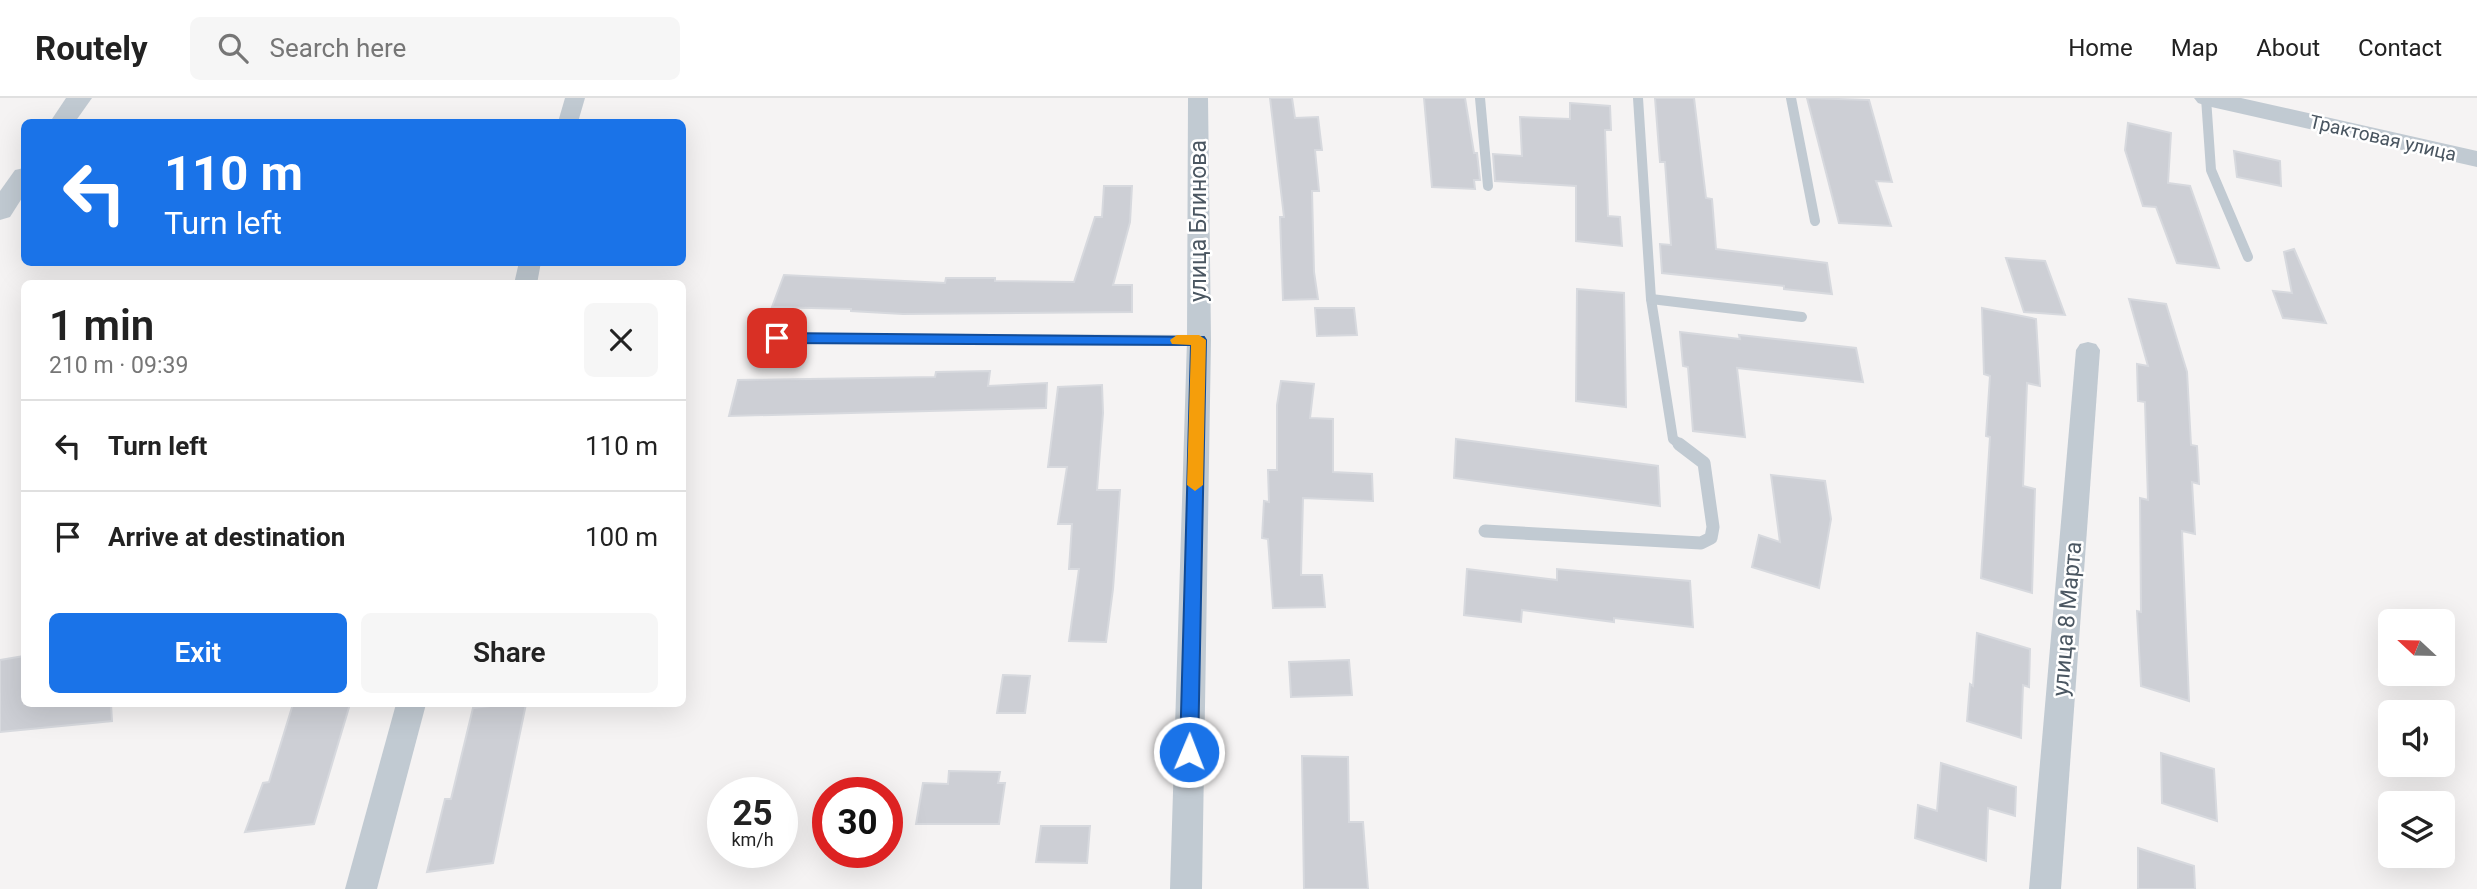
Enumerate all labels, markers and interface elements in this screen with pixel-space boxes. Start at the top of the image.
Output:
search box [190,17,680,80]
text: Routely [35,29,148,68]
icon: search [214,29,252,67]
text: Search here [270,33,406,63]
text: Home [2068,34,2133,62]
text: Map [2171,34,2218,62]
text: About [2256,34,2320,62]
text: Contact [2358,34,2442,62]
street label: Трактовая улица [2307,110,2459,166]
street label: улица Блинова [1185,140,1212,302]
text: 110 m [164,145,303,202]
icon: left [49,147,140,238]
text: Turn left [164,204,282,242]
text: 1 min [49,301,154,350]
button: close [584,303,658,377]
pin [747,308,807,368]
icon: arrive [758,319,796,357]
text: 210 m · 09:39 [49,352,188,379]
icon: left [49,427,87,465]
text: Turn left [108,431,207,461]
text: 110 m [585,431,658,461]
icon: arrive [49,518,87,556]
text: Arrive at destination [108,522,345,552]
text: 100 m [585,522,658,552]
street label: улица 8 Марта [2047,540,2087,698]
north arrow [2378,609,2455,686]
map controls [2378,609,2455,868]
button: Exit [49,613,347,693]
button: Share [361,613,658,693]
button: sound [2378,700,2455,777]
position arrow [1152,715,1226,789]
speed limit sign: 30 [812,777,903,868]
button: layers [2378,791,2455,868]
text: 25 [732,793,773,834]
text: km/h [731,829,774,850]

